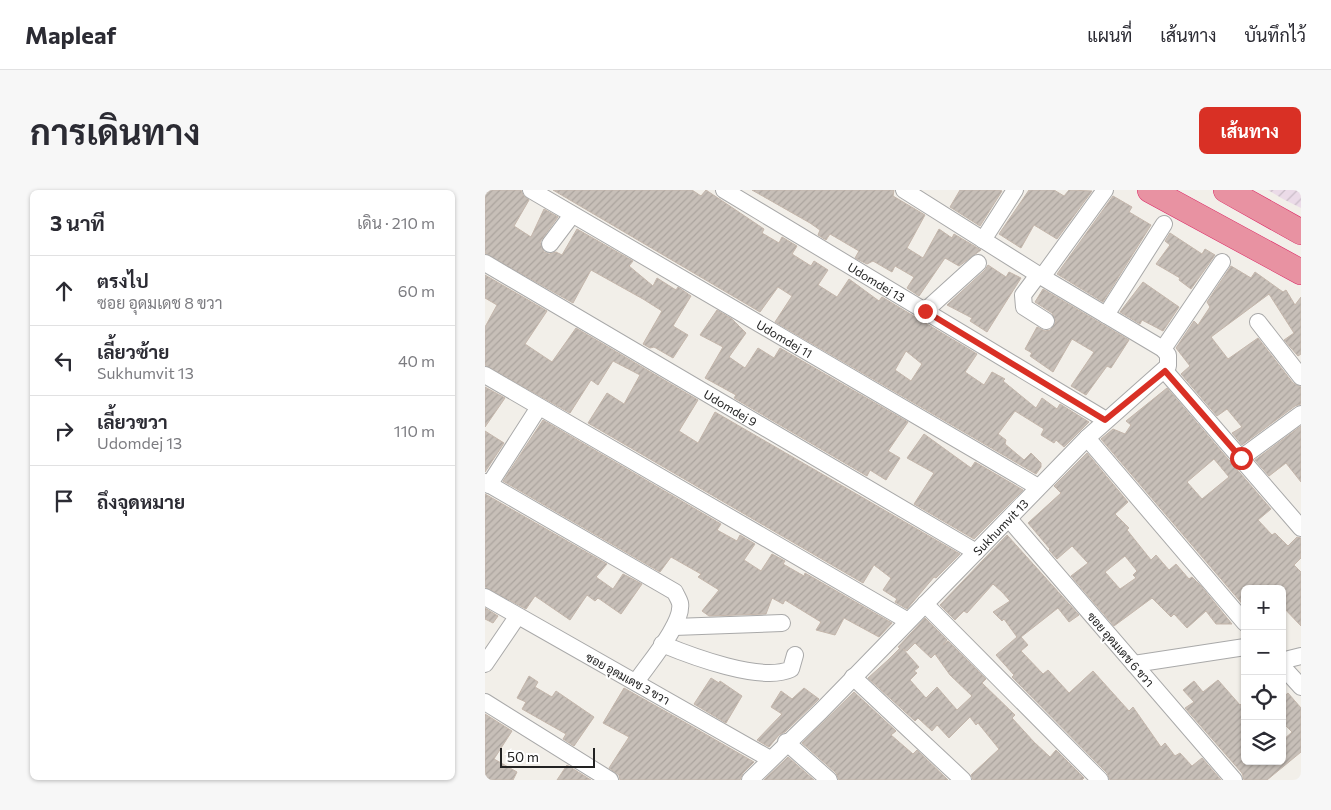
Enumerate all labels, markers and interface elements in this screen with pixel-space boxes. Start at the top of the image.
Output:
text: Mapleaf [25,20,116,49]
text: แผนที่ [1087,24,1132,46]
text: เส้นทาง [1160,24,1216,46]
text: บันทึกไว้ [1244,24,1306,46]
button: เส้นทาง [1199,107,1301,154]
text: การเดินทาง [30,109,200,152]
text: 3 นาที [50,210,105,235]
text: เดิน · 210 m [357,213,435,232]
street label: Udomdej 13 [845,259,908,304]
text: ตรงไป [97,269,149,292]
icon: ahead [50,277,78,305]
text: 60 m [398,281,435,300]
text: ซอย อุดมเดช 8 ขวา [97,293,223,312]
route end [914,300,937,323]
street label: Udomdej 11 [754,317,815,360]
text: เลี้ยวซ้าย [97,340,169,363]
icon: left [50,347,78,375]
text: 40 m [398,351,435,370]
text: Sukhumvit 13 [97,363,194,382]
street label: Udomdej 9 [701,386,760,429]
text: เลี้ยวขวา [97,410,168,433]
icon: right [50,417,78,445]
text: 110 m [394,421,435,440]
text: Udomdej 13 [97,433,182,452]
route start [1230,447,1253,470]
icon: arrive [50,487,78,515]
text: ถึงจุดหมาย [97,490,185,513]
street label: Sukhumvit 13 [970,496,1031,558]
map controls [1241,585,1286,765]
button: + [1241,585,1286,630]
street label: ซอย อุดมเดช 6 ขวา [1083,609,1157,691]
button: − [1241,630,1286,675]
street label: ซอย อุดมเดช 3 ขวา [582,649,672,709]
button: locate [1241,675,1286,720]
button: layers [1241,720,1286,765]
scale bar [500,745,595,768]
text: 50 m [507,748,539,765]

